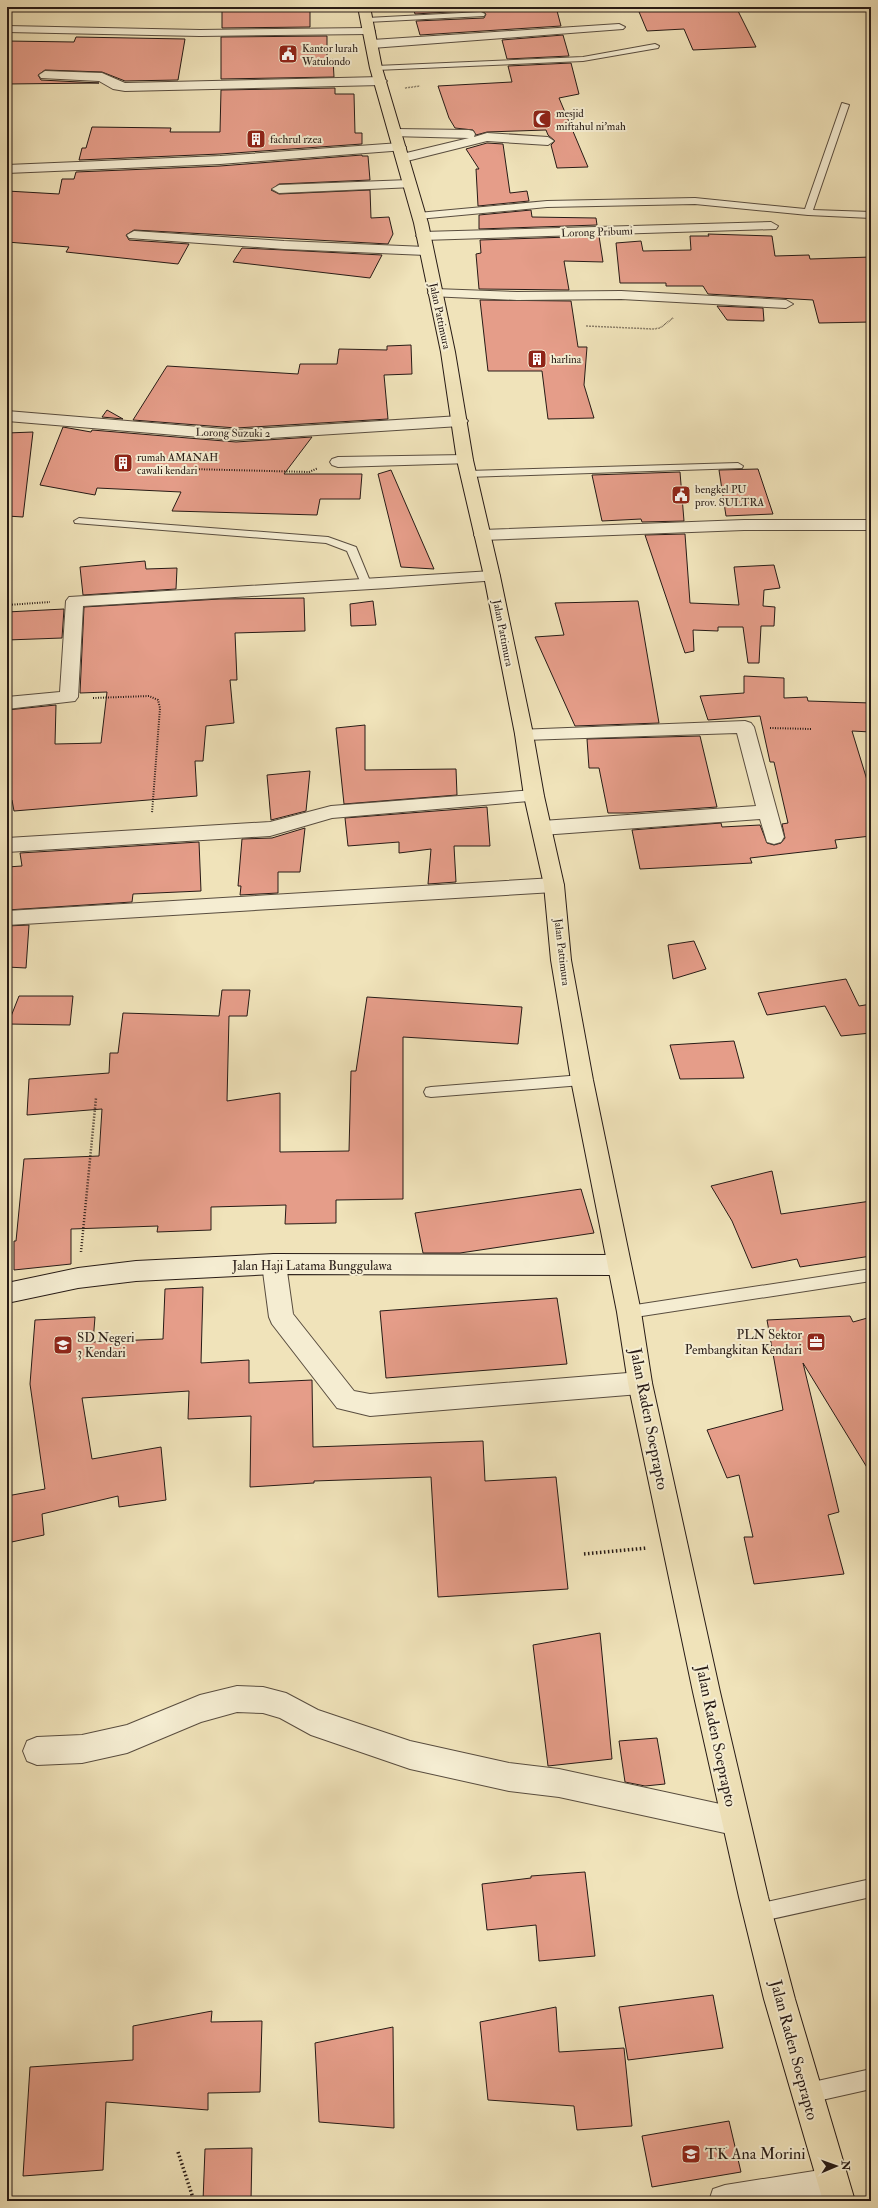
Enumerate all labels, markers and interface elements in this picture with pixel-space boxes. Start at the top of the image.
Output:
place label: Kantor lurah Watulondo [301,42,358,68]
public building icon: Kantor lurah Watulondo [277,43,299,65]
place label: mesjid miftahul ni'mah [556,107,626,133]
mosque icon: mesjid miftahul ni'mah [531,108,553,130]
building icon: fachrul rzea [245,128,267,150]
place label: fachrul rzea [270,133,322,146]
street label: Lorong Pribumi [561,224,633,240]
street label: Jalan Pattimura [425,281,453,351]
building icon: harlina [526,348,548,370]
place label: harlina [551,353,582,366]
street label: Lorong Suzuki 2 [195,426,271,440]
place label: rumah AMANAH cawali kendari [137,451,218,477]
building icon: rumah AMANAH cawali kendari [112,452,134,474]
place label: bengkel PU prov. SULTRA [694,483,764,510]
public building icon: bengkel PU prov. SULTRA [670,484,692,506]
street label: Jalan Pattimura [489,598,516,668]
street label: Jalan Pattimura [550,917,573,987]
street label: Jalan Haji Latama Bunggulawa [231,1258,392,1274]
place label: PLN Sektor Pembangkitan Kendari [685,1327,803,1358]
place label: SD Negeri 3 Kendari [77,1330,135,1361]
office icon: PLN Sektor Pembangkitan Kendari [805,1331,827,1353]
school or university icon: SD Negeri 3 Kendari [52,1334,74,1356]
street label: Jalan Raden Soeprapto [624,1345,673,1492]
street label: Jalan Raden Soeprapto [690,1663,741,1809]
street label: Jalan Raden Soeprapto [764,1977,822,2123]
school or university icon: TK Ana Morini [680,2143,702,2165]
place label: TK Ana Morini [705,2144,805,2164]
north arrow [816,2146,856,2186]
text: N [839,2160,852,2172]

